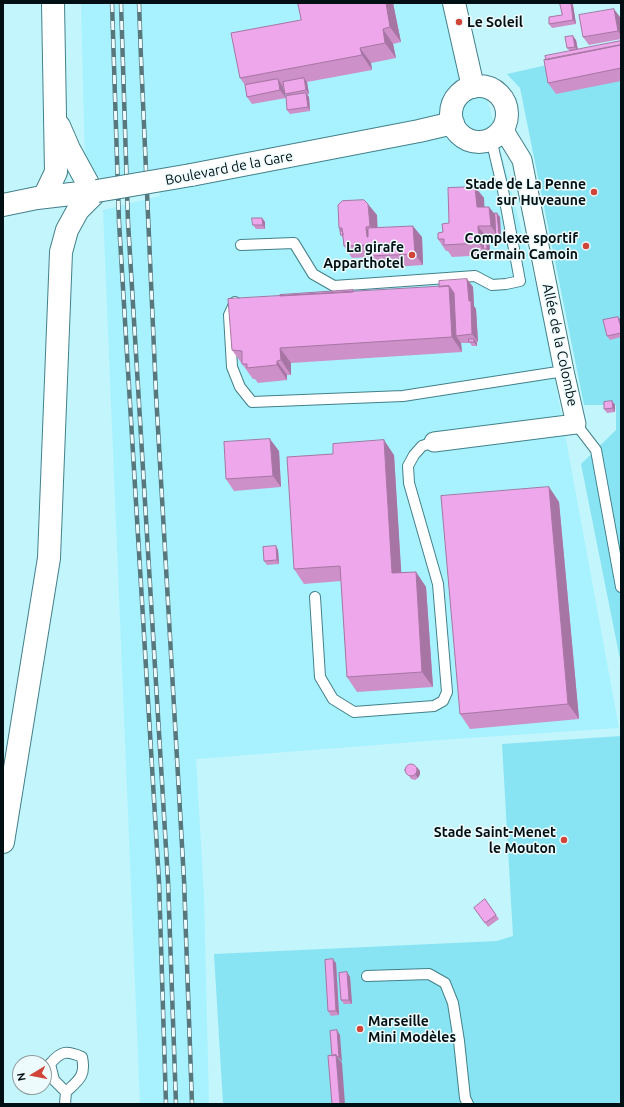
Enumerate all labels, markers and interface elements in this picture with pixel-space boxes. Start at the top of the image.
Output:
place label: Le Soleil [467,14,523,30]
marker: Le Soleil [454,17,464,27]
street label: Boulevard de la Gare [164,147,294,189]
place label: Stade de La Penne sur Huveaune [465,176,586,208]
marker: Stade de La Penne sur Huveaune [589,187,599,197]
place label: Complexe sportif Germain Camoin [464,230,578,262]
place label: La girafe Apparthotel [323,239,404,272]
marker: Complexe sportif Germain Camoin [581,241,591,251]
marker: La girafe Apparthotel [407,250,417,260]
street label: Allée de la Colombe [539,282,581,408]
place label: Stade Saint-Menet le Mouton [434,824,556,856]
marker: Stade Saint-Menet le Mouton [559,835,569,845]
place label: Marseille Mini Modèles [368,1013,456,1046]
marker: Marseille Mini Modèles [355,1024,365,1034]
north arrow [12,1055,52,1095]
text: N [15,1072,28,1082]

